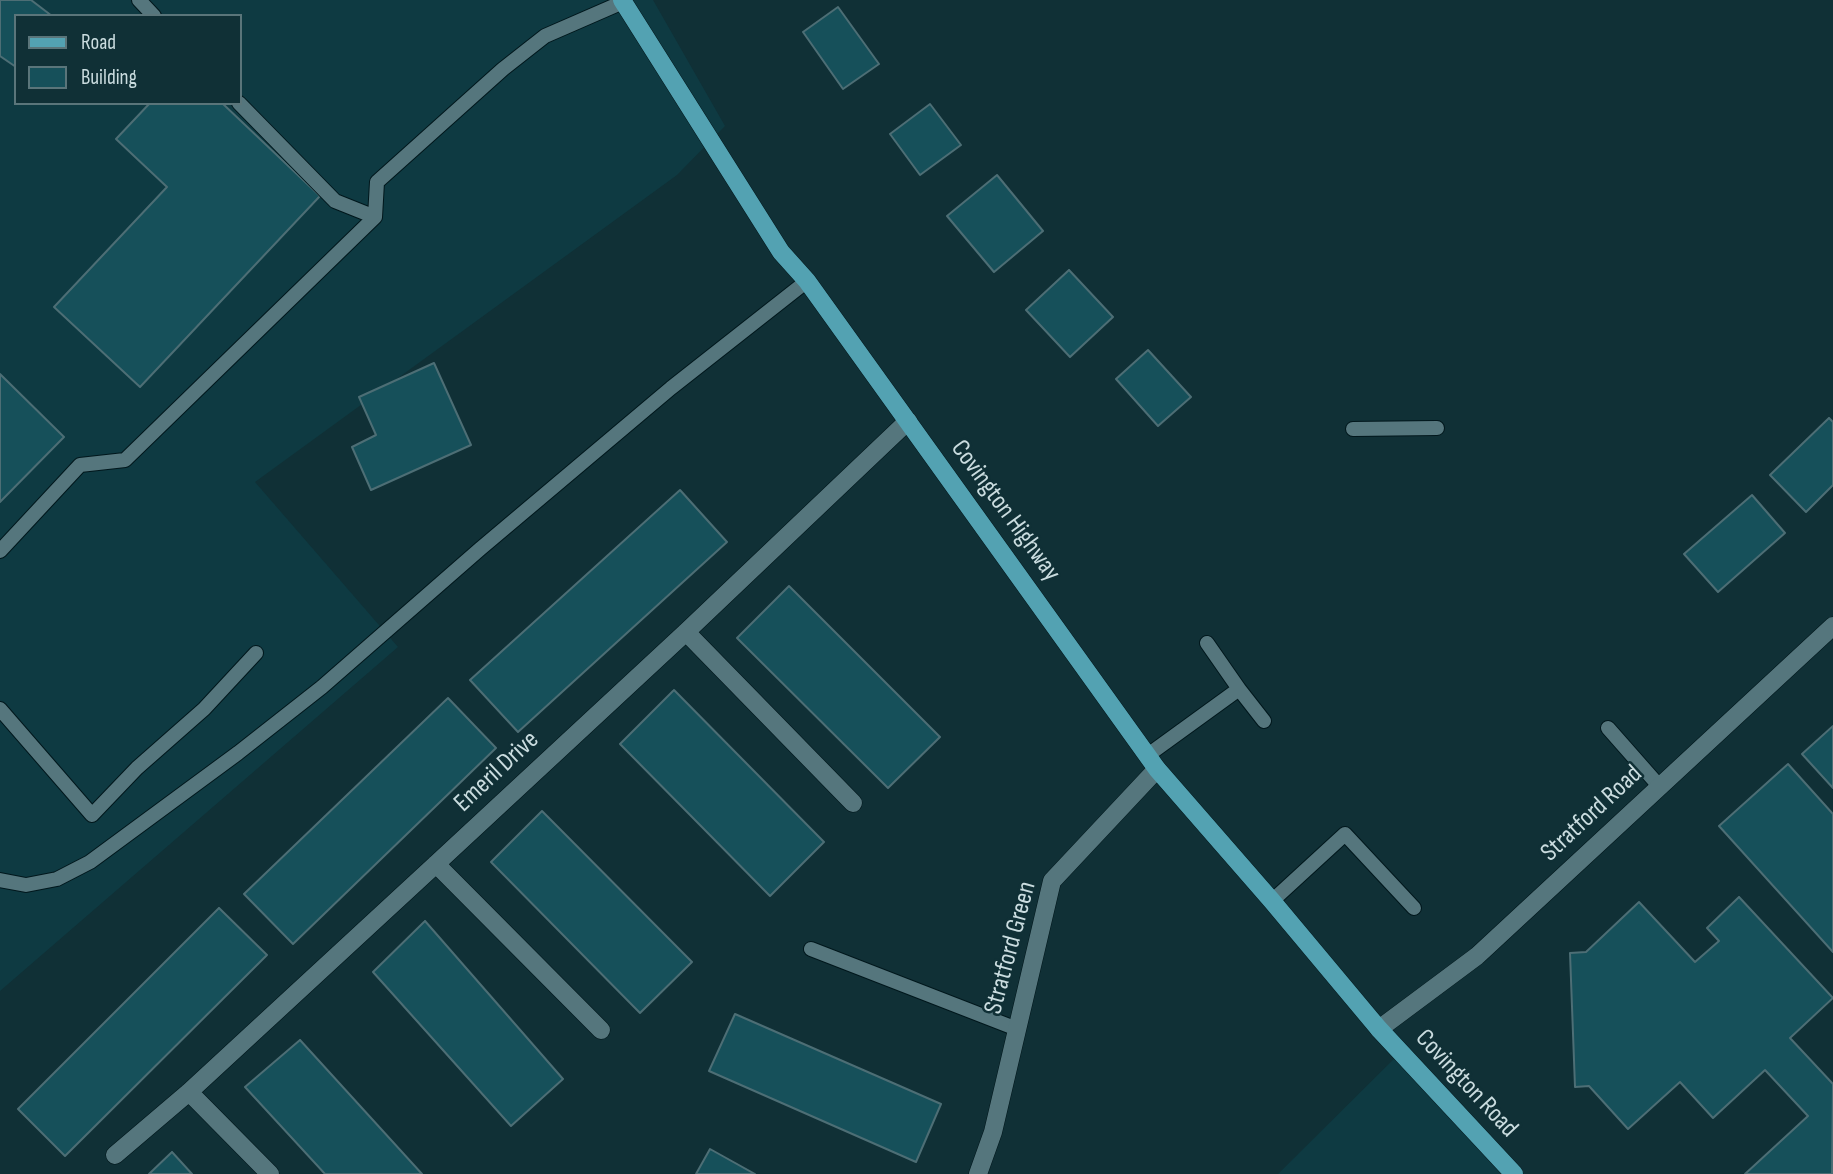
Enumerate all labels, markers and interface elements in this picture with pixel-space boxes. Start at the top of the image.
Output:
legend [14,14,242,105]
text: Road [81,30,116,55]
text: Building [81,65,137,90]
street label: Covington Highway [943,434,1067,588]
street label: Emeril Drive [448,725,546,819]
street label: Stratford Road [1535,759,1649,869]
street label: Stratford Green [978,878,1044,1018]
street label: Covington Road [1408,1024,1524,1144]

